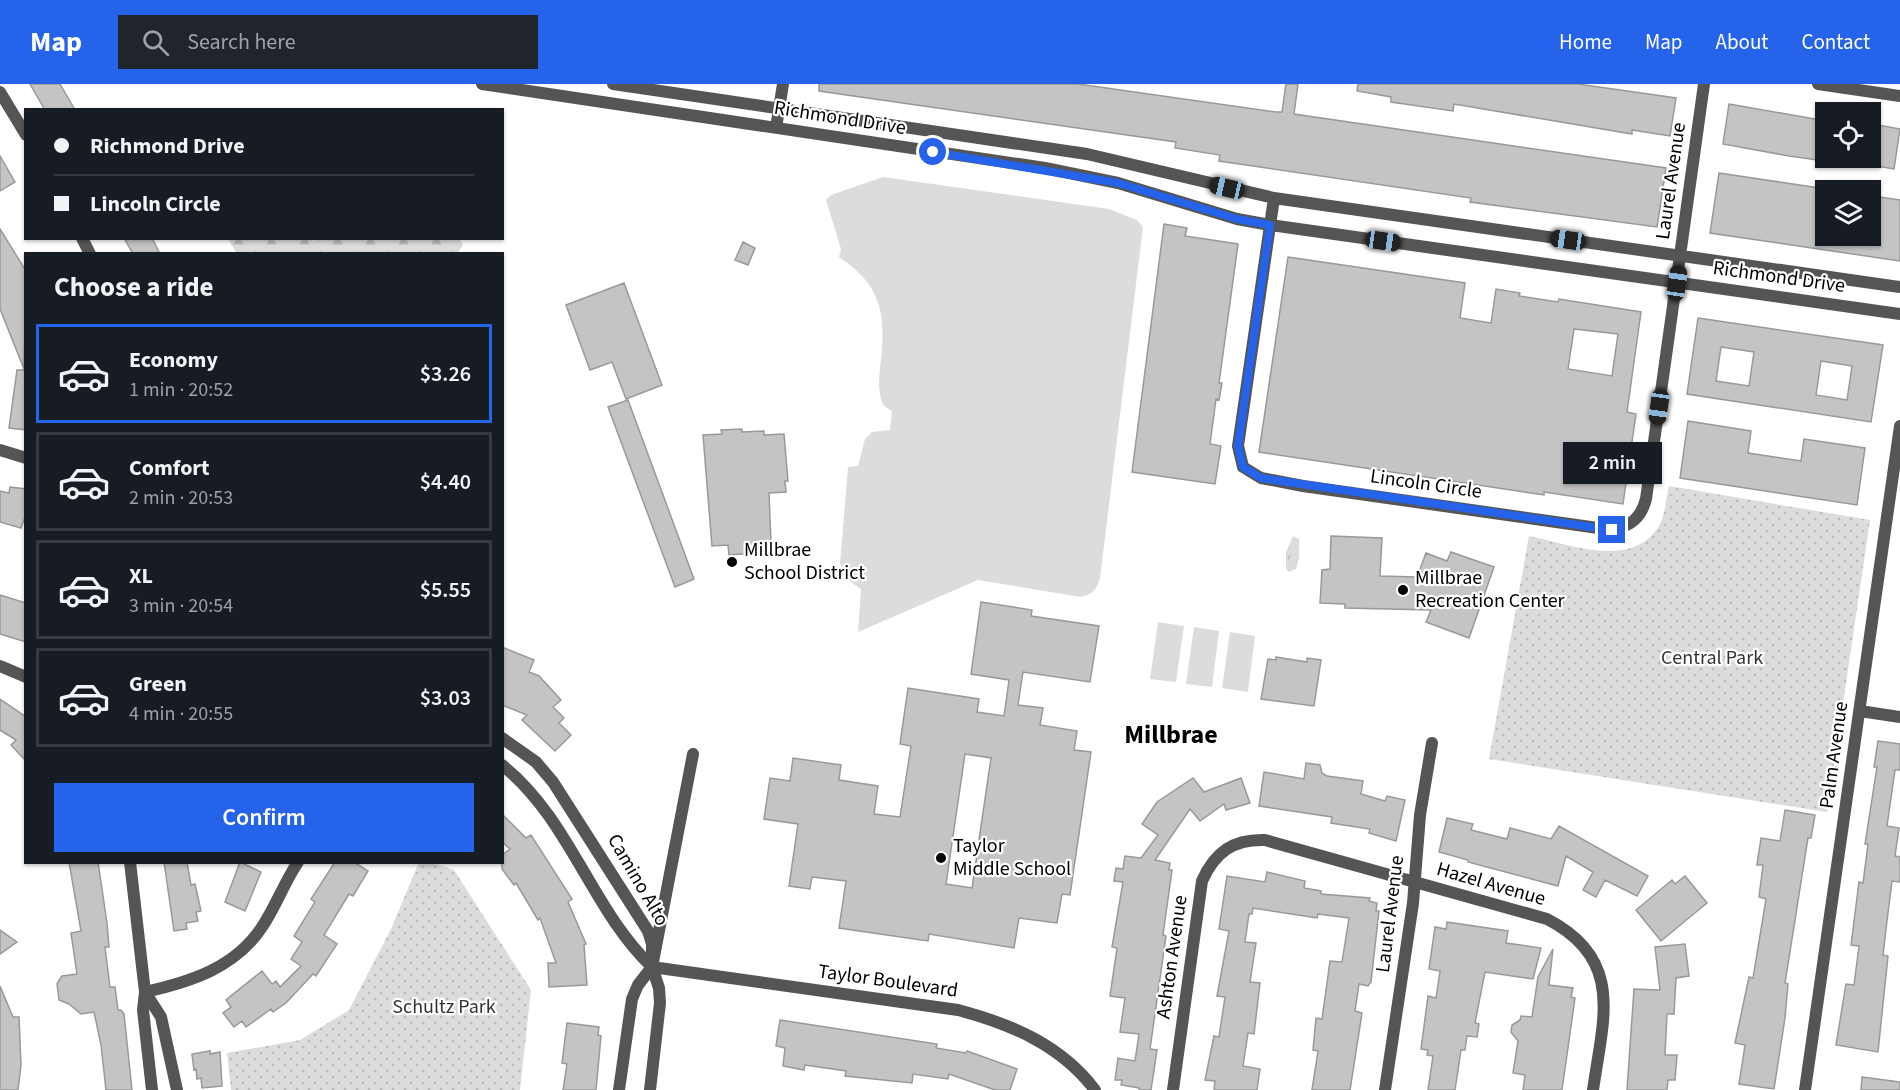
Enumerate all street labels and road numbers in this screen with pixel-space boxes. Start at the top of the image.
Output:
street label: Richmond Drive [772,94,908,142]
street label: Laurel Avenue [1649,121,1693,241]
street label: Richmond Drive [1711,254,1847,300]
street label: Lincoln Circle [1368,462,1484,506]
street label: Palm Avenue [1813,700,1855,810]
street label: Camino Alto [600,829,676,931]
street label: Laurel Avenue [1369,854,1411,974]
street label: Hazel Avenue [1433,855,1549,913]
street label: Ashton Avenue [1149,893,1195,1021]
street label: Taylor Boulevard [816,957,960,1005]

